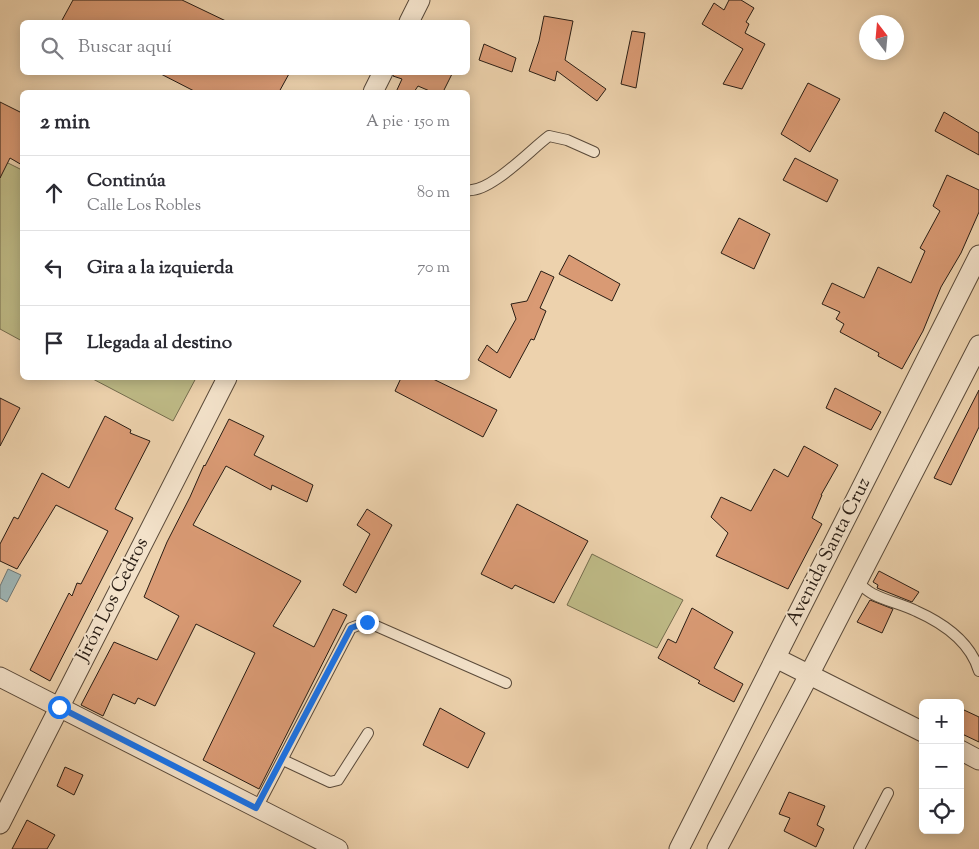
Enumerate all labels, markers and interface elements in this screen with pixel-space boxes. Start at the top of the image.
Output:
north arrow [859,15,904,60]
search box [20,20,470,75]
icon: search [38,34,66,62]
text: Buscar aquí [78,34,172,61]
text: 2 min [40,108,90,138]
text: A pie · 150 m [366,111,450,134]
text: Continúa [87,168,166,195]
icon: ahead [40,179,68,207]
text: 80 m [417,182,450,205]
text: Calle Los Robles [87,195,201,218]
icon: left [40,254,68,282]
text: Gira a la izquierda [87,255,233,282]
text: 70 m [417,257,450,280]
icon: arrive [40,329,68,357]
text: Llegada al destino [87,330,232,357]
street label: Avenida Santa Cruz [780,473,878,631]
street label: Jirón Los Cedros [70,533,156,668]
route end [356,611,379,634]
route start [48,696,71,719]
map controls [919,699,964,834]
button: + [919,699,964,744]
button: − [919,744,964,789]
button: locate [919,789,964,834]

